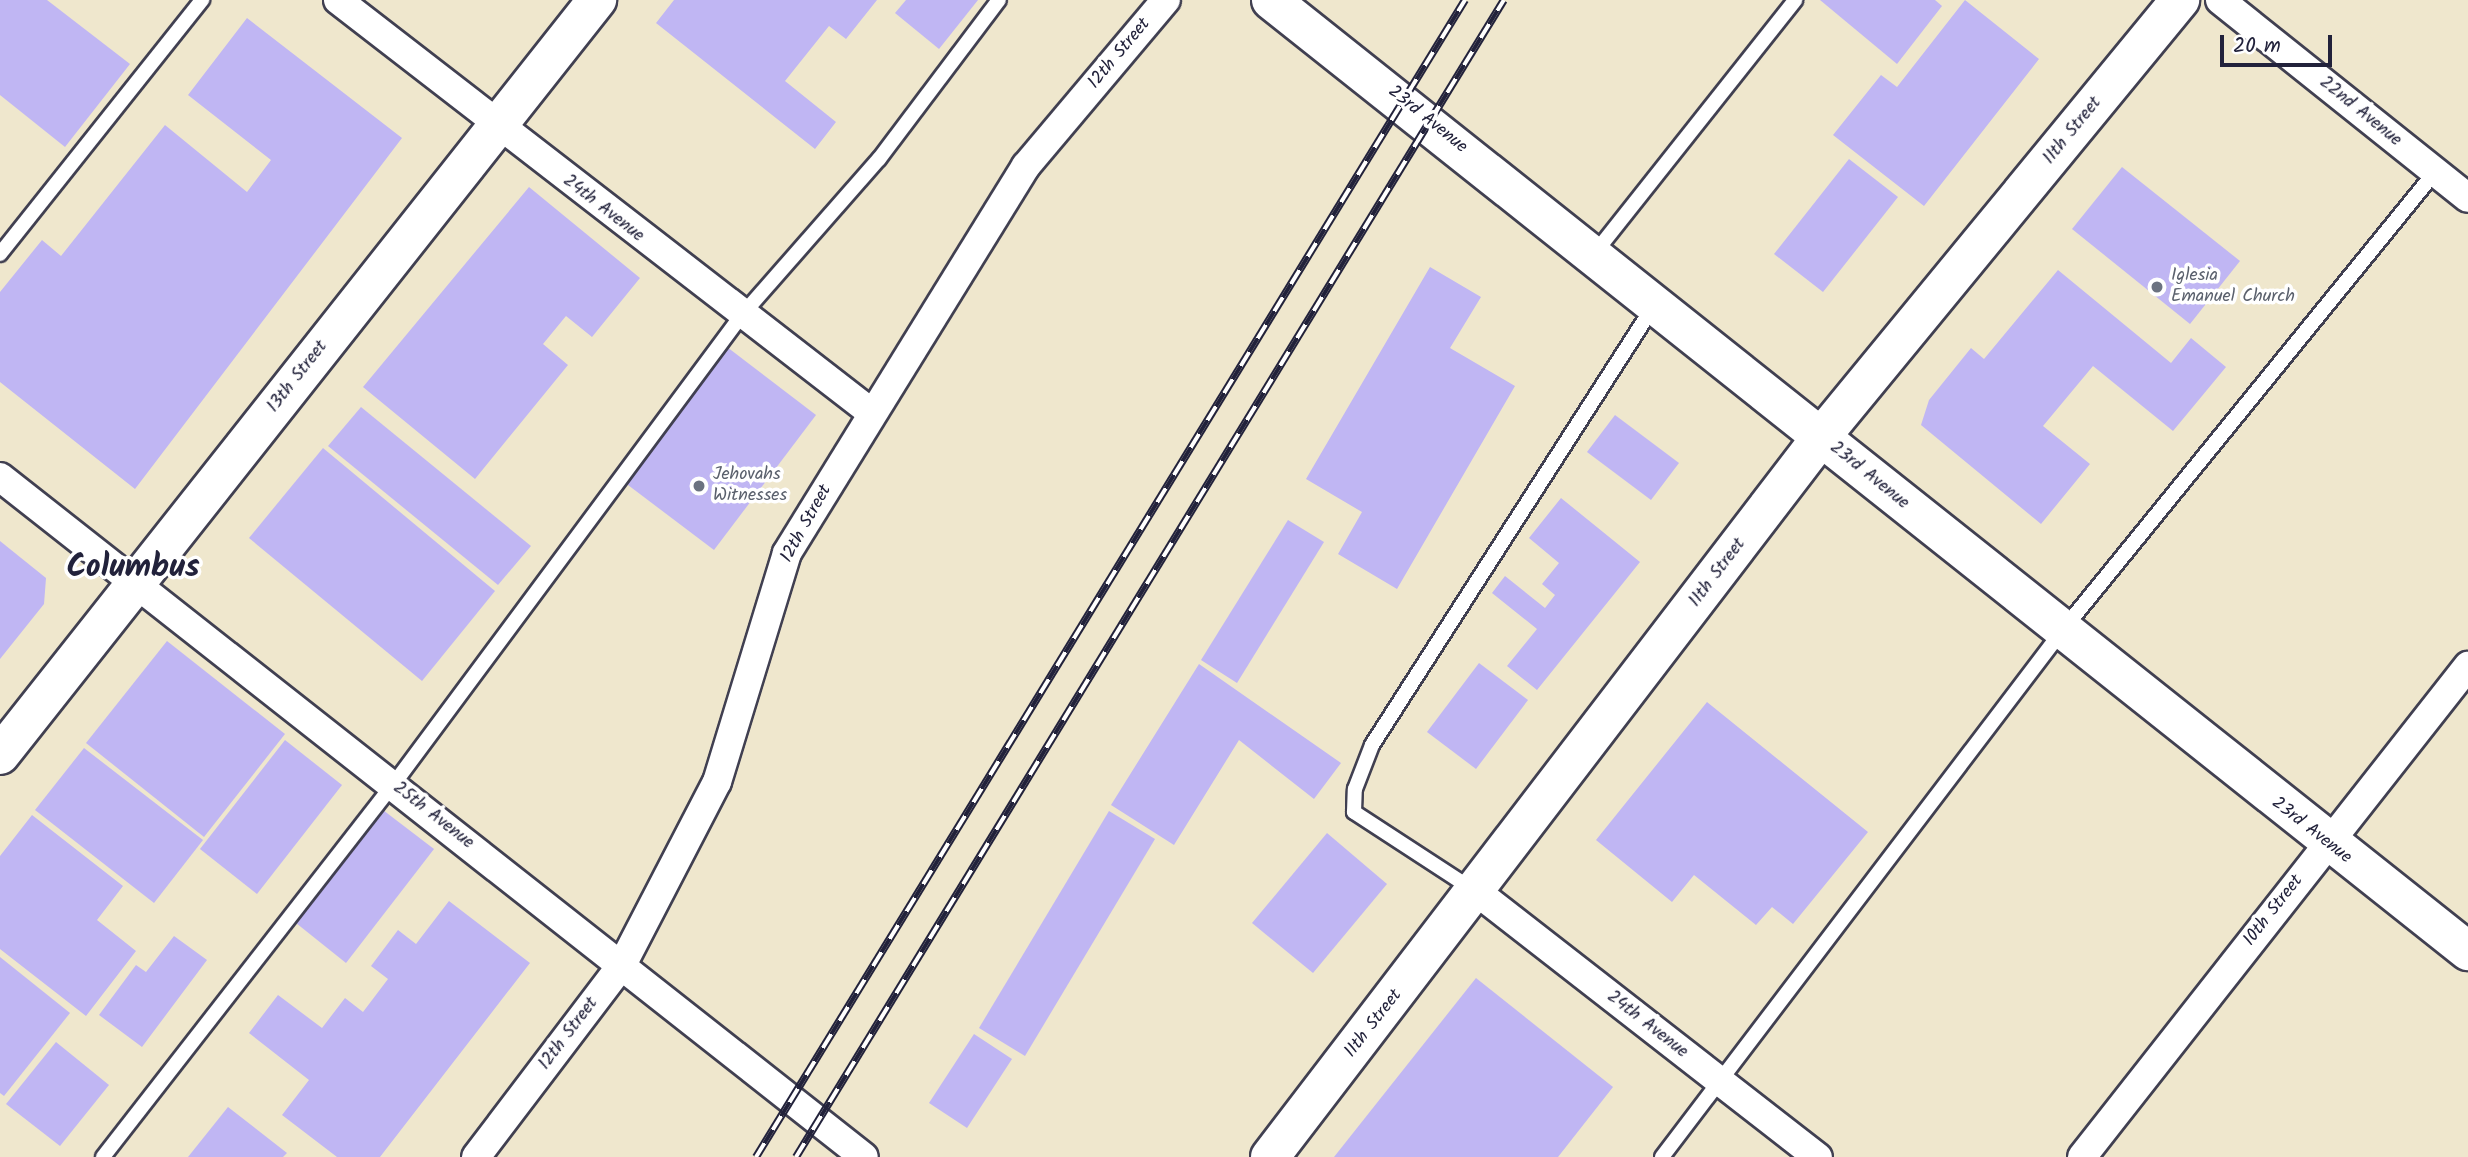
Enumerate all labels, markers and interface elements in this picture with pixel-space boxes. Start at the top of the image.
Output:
street label: 12th Street [1084,14,1156,94]
scale bar [2223,21,2335,65]
text: 20 m [2233,30,2281,63]
street label: 22nd Avenue [2314,72,2406,152]
street label: 23rd Avenue [1383,81,1471,159]
street label: 11th Street [2039,93,2107,169]
street label: 24th Avenue [558,171,648,247]
place label: Iglesia Emanuel Church [2171,266,2295,308]
marker: Iglesia Emanuel Church [2149,279,2165,295]
street label: 13th Street [263,337,333,417]
street label: 23rd Avenue [1825,437,1913,515]
place label: Jehovahs Witnesses [713,465,787,508]
marker: Jehovahs Witnesses [691,478,707,494]
street label: 12th Street [777,481,837,567]
street label: 11th Street [1685,534,1751,612]
district label: Columbus [66,549,200,587]
street label: 25th Avenue [388,778,478,854]
street label: 23rd Avenue [2267,793,2355,869]
street label: 10th Street [2240,871,2308,951]
street label: 11th Street [1341,986,1407,1062]
street label: 24th Avenue [1602,987,1692,1063]
street label: 12th Street [535,993,603,1075]

